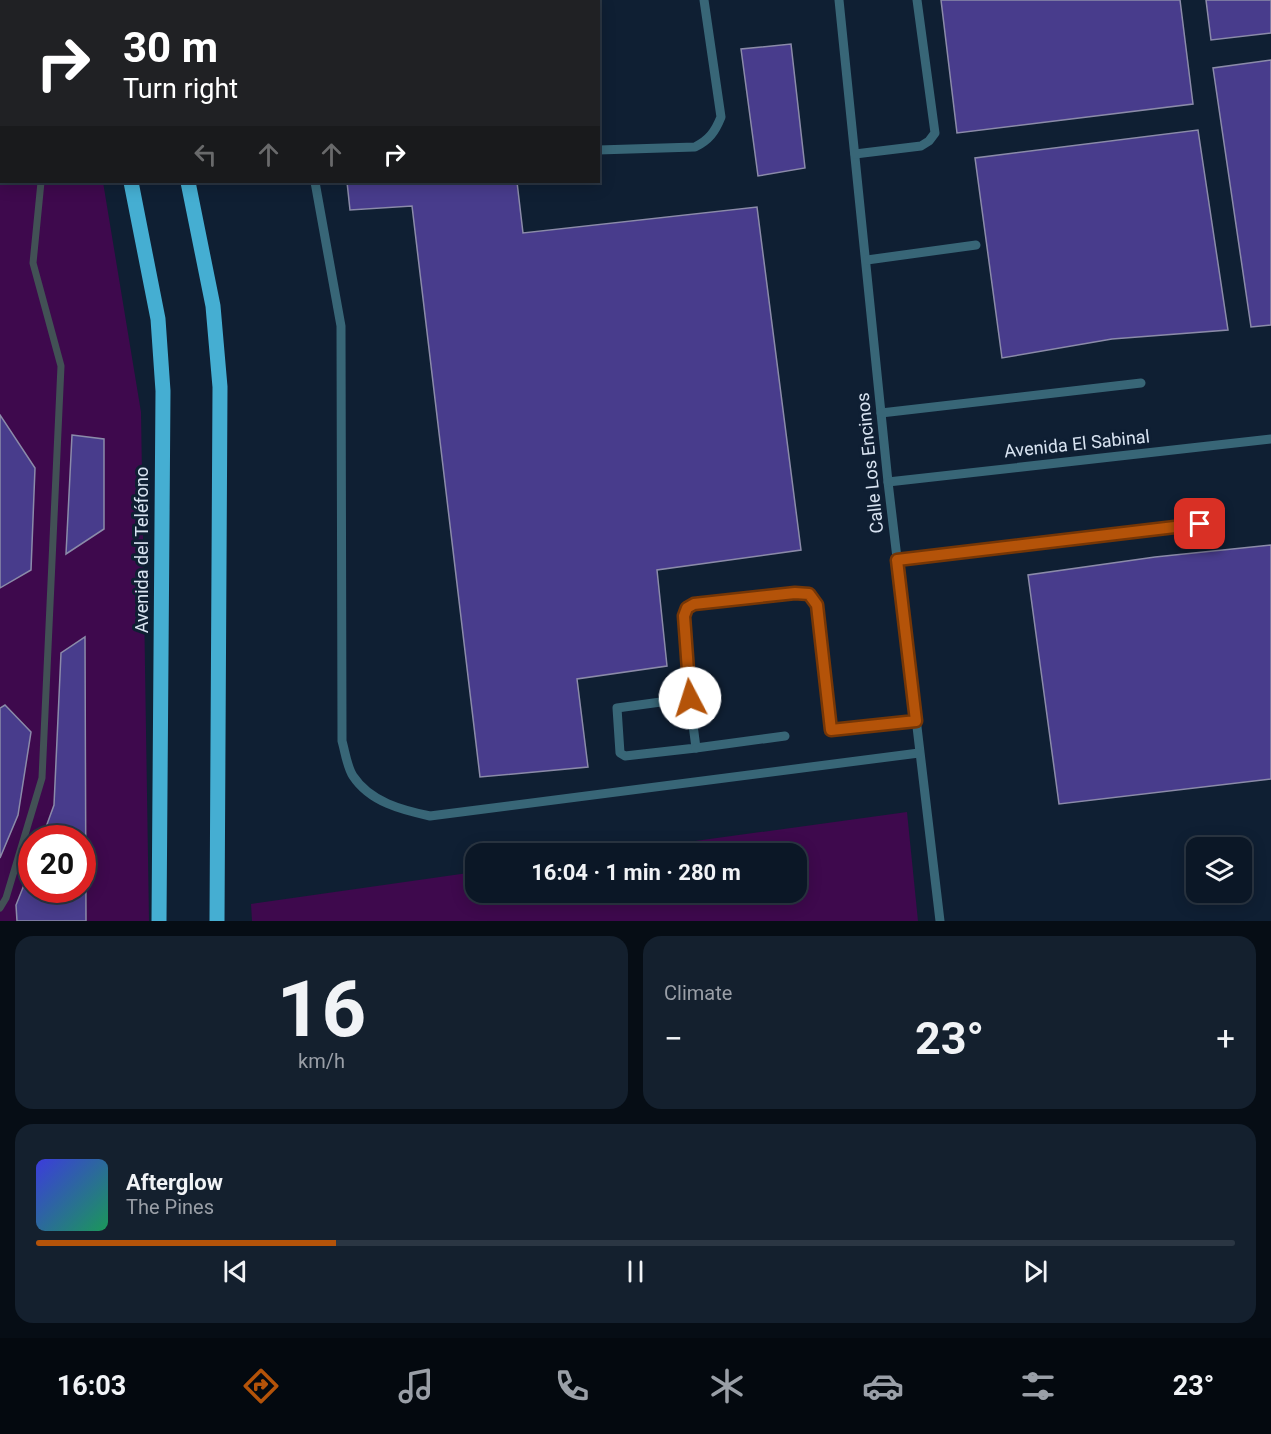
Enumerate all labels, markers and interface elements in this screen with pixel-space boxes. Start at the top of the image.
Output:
text: 30 m [123,23,218,72]
icon: right [24,24,102,102]
text: Turn right [123,73,238,105]
icon: left [189,138,222,171]
icon: ahead [252,138,285,171]
icon: ahead [315,138,348,171]
icon: right [378,138,411,171]
street label: Calle Los Encinos [852,392,887,534]
street label: Avenida El Sabinal [1003,425,1151,462]
street label: Avenida del Teléfono [131,467,152,633]
pin [1174,498,1225,549]
icon: arrive [1183,507,1216,540]
position arrow [658,666,722,730]
speed limit sign: 20 [18,825,96,903]
map controls [1186,837,1252,903]
button: layers [1186,837,1252,903]
text: 16:04 · 1 min · 280 m [531,860,741,885]
text: 16 [277,964,366,1055]
text: Climate [664,981,732,1005]
text: 23° [915,1012,984,1065]
text: − [664,1019,683,1058]
text: + [1216,1019,1235,1058]
text: km/h [298,1049,345,1073]
text: Afterglow [126,1170,223,1195]
text: The Pines [126,1195,214,1219]
icon: previous [219,1255,252,1288]
icon: pause [619,1255,652,1288]
icon: next [1019,1255,1052,1288]
icon: directions [240,1365,282,1407]
icon: music [395,1365,437,1407]
icon: phone [551,1365,593,1407]
icon: climate [706,1365,748,1407]
icon: car [862,1365,904,1407]
icon: filters [1017,1365,1059,1407]
text: 16:03 [57,1370,126,1402]
text: 23° [1173,1370,1214,1402]

